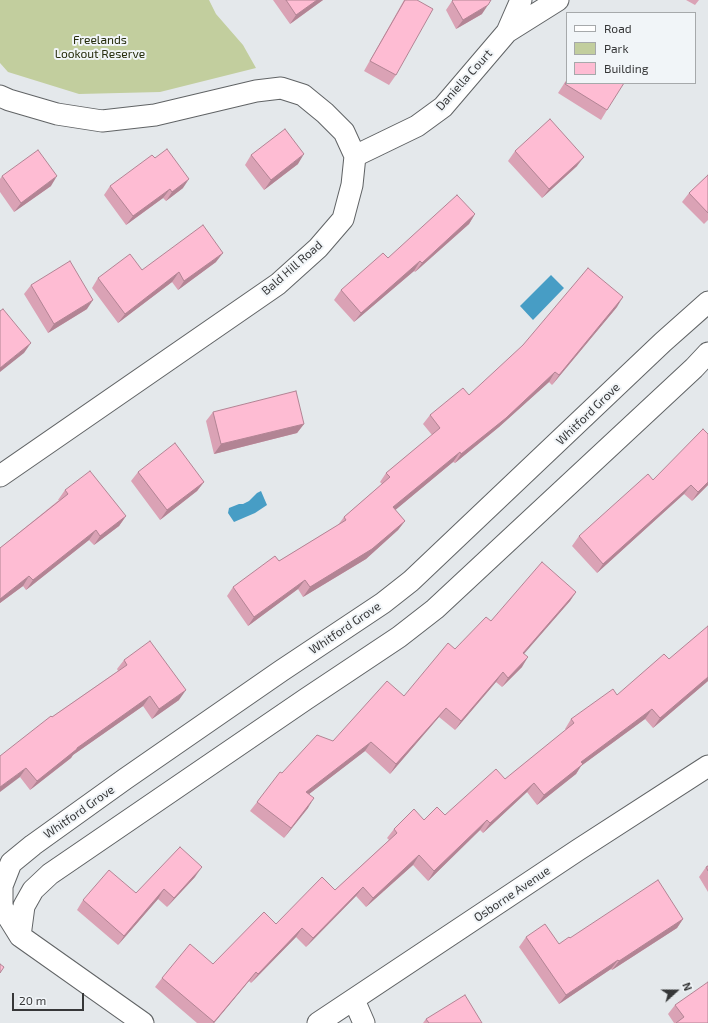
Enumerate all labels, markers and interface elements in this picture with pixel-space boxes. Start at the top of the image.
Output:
legend [566,12,696,84]
text: Road [604,21,632,35]
park label: Freelands Lookout Reserve [55,33,145,61]
text: Park [604,41,629,55]
street label: Daniella Court [433,46,495,114]
text: Building [604,61,648,75]
street label: Bald Hill Road [259,238,325,298]
street label: Whitford Grove [553,380,623,448]
street label: Whitford Grove [307,599,383,657]
street label: Whitford Grove [41,782,117,842]
street label: Osborne Avenue [471,863,553,925]
north arrow [656,971,696,1011]
text: N [680,980,695,993]
scale bar [14,985,86,1011]
text: 20 m [19,993,46,1007]

